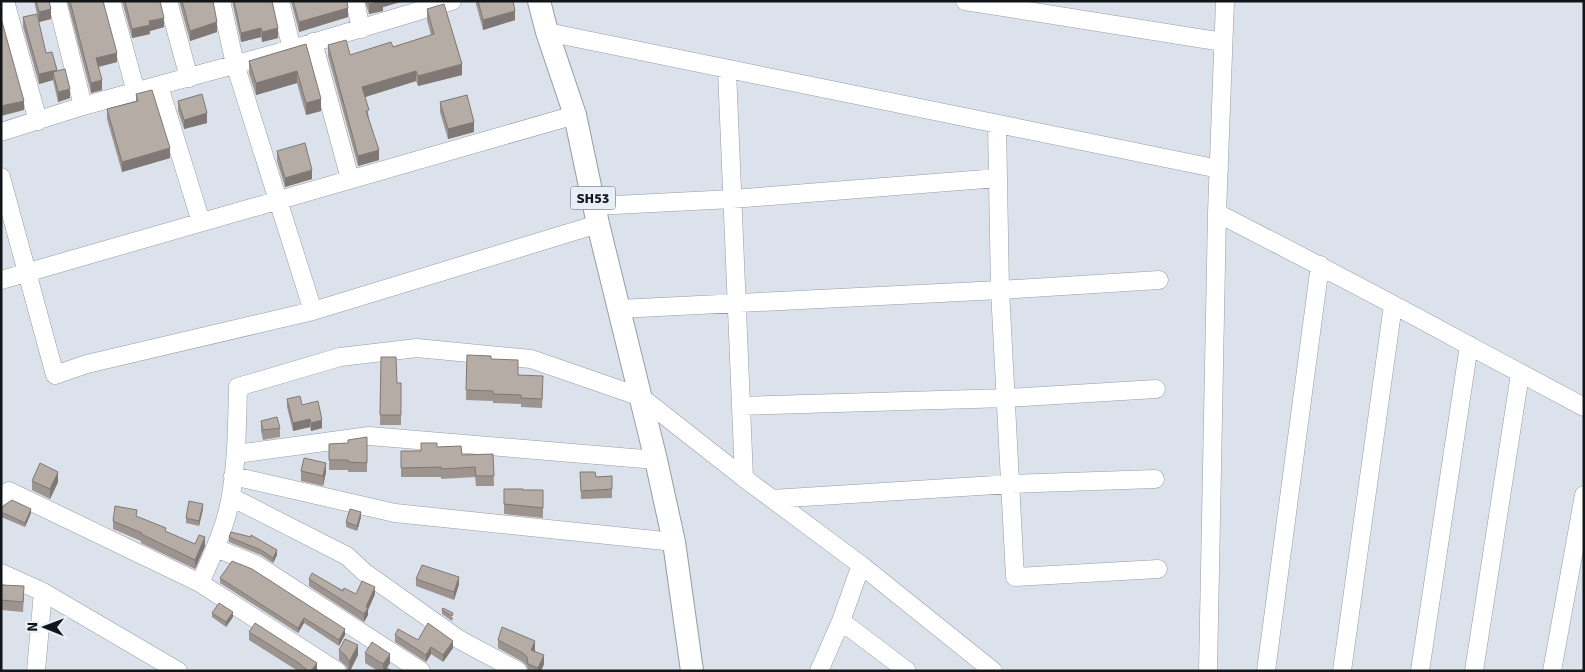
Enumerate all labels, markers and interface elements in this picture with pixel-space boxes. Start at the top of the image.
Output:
road number: SH53 [570,187,616,210]
north arrow [20,602,70,652]
text: N [24,622,41,632]

